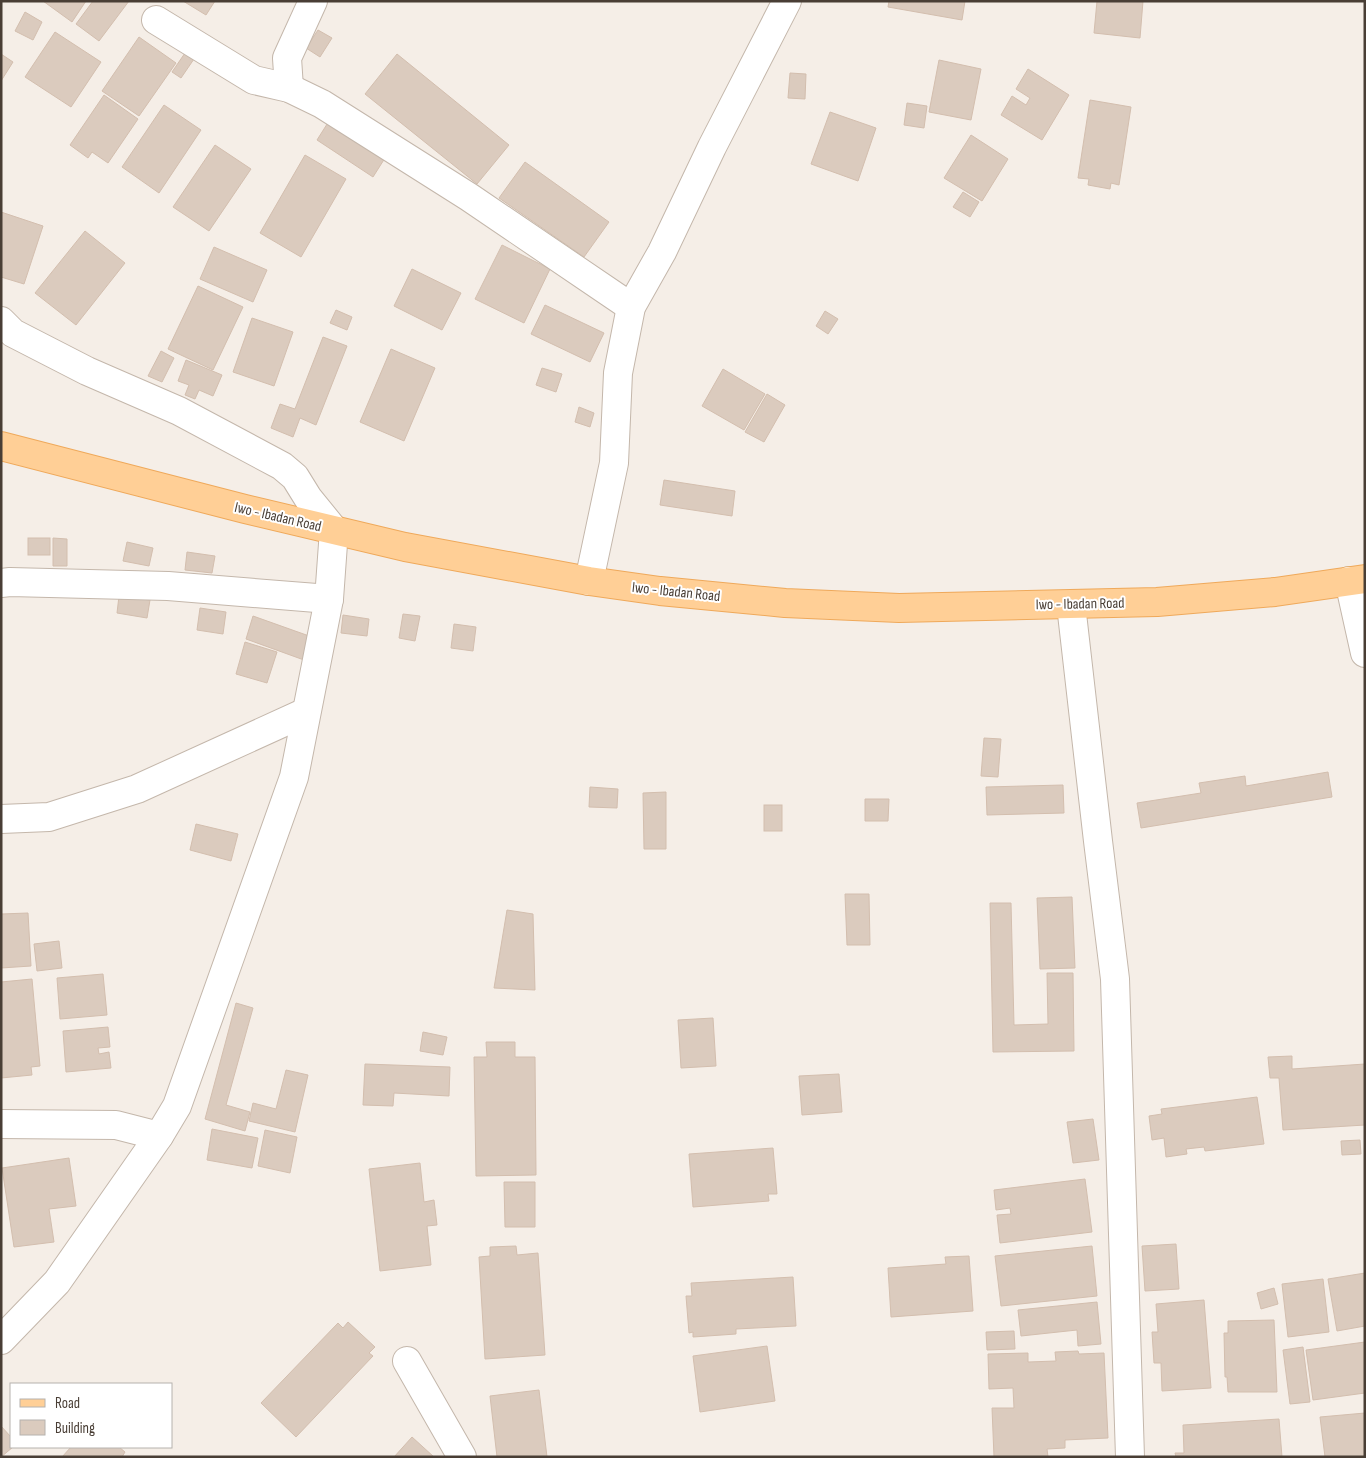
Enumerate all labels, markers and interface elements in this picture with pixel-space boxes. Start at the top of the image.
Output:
street label: Iwo - Ibadan Road [233,498,323,536]
street label: Iwo - Ibadan Road [631,578,721,606]
street label: Iwo - Ibadan Road [1035,594,1125,614]
legend [10,1383,172,1448]
text: Road [55,1394,80,1413]
text: Building [55,1419,95,1438]

